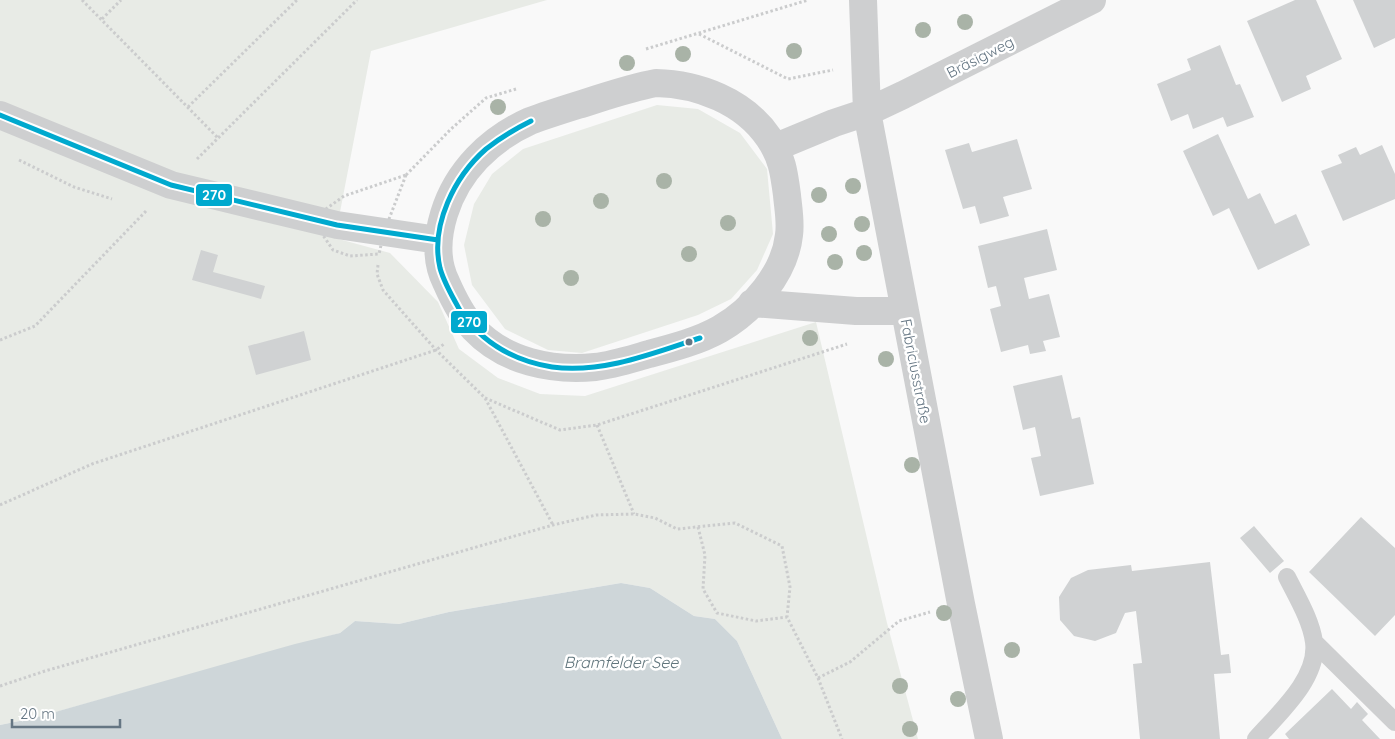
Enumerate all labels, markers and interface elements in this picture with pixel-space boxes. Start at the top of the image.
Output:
street label: Bräsigweg [943,32,1017,82]
line badge: 270 [195,183,233,207]
text: 270 [202,186,227,204]
line badge: 270 [450,310,488,334]
text: 270 [457,313,482,331]
street label: Fabriciusstraße [897,317,935,425]
unlabelled marker [684,337,694,347]
water label: Bramfelder See [564,652,679,672]
scale bar [12,696,120,728]
text: 20 m [20,704,55,723]

